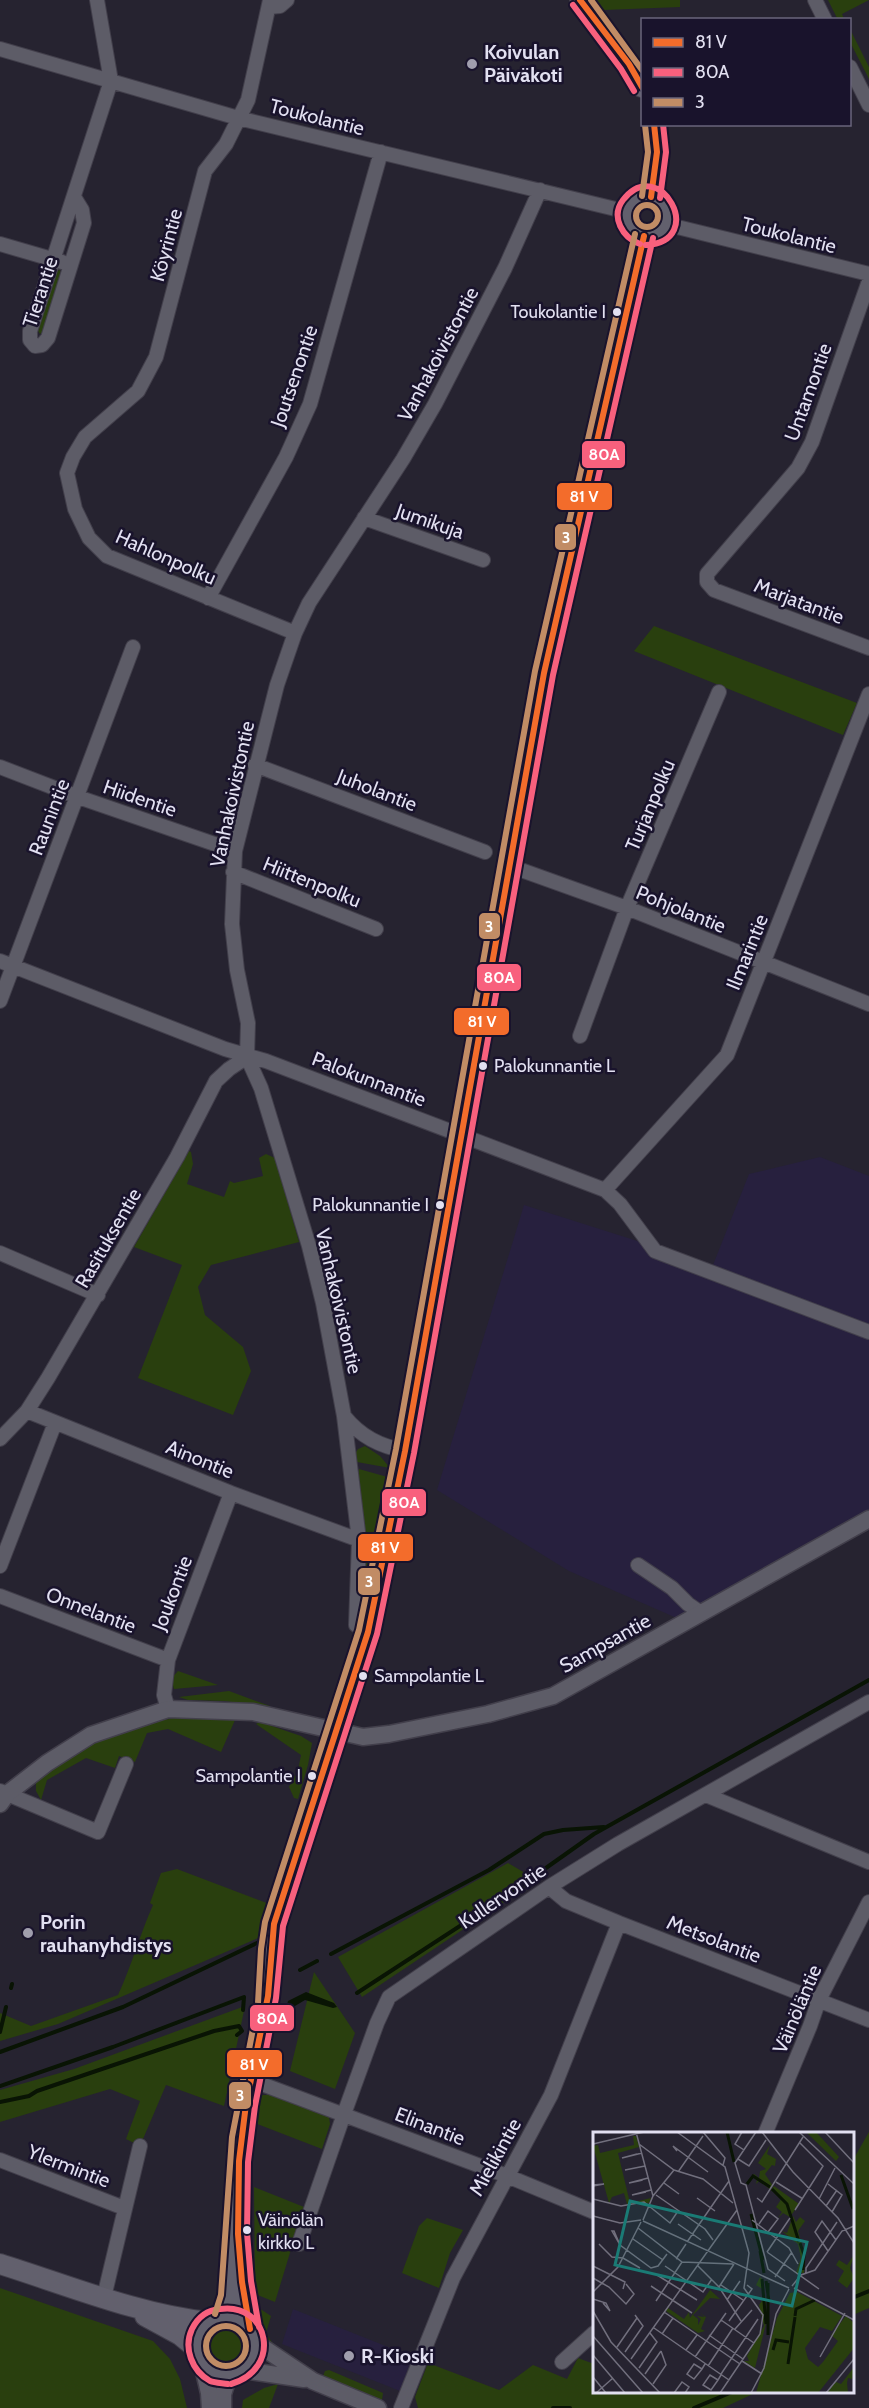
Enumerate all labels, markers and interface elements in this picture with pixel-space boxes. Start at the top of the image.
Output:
legend [641,18,851,126]
text: 81 V [695,31,727,53]
place label: Koivulan Päiväkoti [484,40,562,87]
marker: Koivulan Päiväkoti [465,57,479,71]
text: 80A [695,61,729,83]
text: 3 [695,91,705,113]
street label: Toukolantie [267,94,367,140]
street label: Köyrintie [145,206,187,284]
street label: Toukolantie [739,212,839,258]
street label: Tierantie [17,254,63,330]
street label: Vanhakoivistontie [393,283,483,425]
place label: Toukolantie I [510,301,606,323]
marker: Toukolantie I [611,306,623,318]
street label: Joutsenontie [265,322,323,431]
street label: Untamontie [779,340,837,444]
line badge: 80A [581,440,626,469]
text: 80A [589,445,619,464]
line badge: 81 V [556,482,613,511]
text: 81 V [569,487,599,506]
street label: Jumikuja [392,498,468,544]
line badge: 3 [554,523,577,551]
street label: Hahlonpolku [112,524,220,590]
text: 3 [562,528,570,547]
street label: Marjatantie [751,573,847,629]
street label: Vanhakoivistontie [205,719,259,869]
street label: Turjanpolku [620,756,680,854]
street label: Juholantie [333,763,420,816]
street label: Hiidentie [100,774,180,822]
street label: Raunintie [24,775,74,859]
street label: Hiittenpolku [260,851,364,913]
street label: Pohjolantie [633,880,729,938]
street label: Ilmarintie [721,911,773,993]
line badge: 3 [478,912,501,940]
text: 3 [485,917,493,936]
line badge: 80A [476,963,522,992]
text: 80A [484,968,514,987]
line badge: 81 V [453,1007,510,1036]
text: 81 V [467,1012,497,1031]
street label: Palokunnantie [309,1046,429,1112]
place label: Palokunnantie L [494,1055,615,1077]
marker: Palokunnantie L [477,1060,489,1072]
street label: Rasituksentie [70,1184,146,1292]
place label: Palokunnantie I [312,1194,429,1216]
marker: Palokunnantie I [434,1199,446,1211]
street label: Vanhakoivistontie [311,1226,367,1376]
street label: Ainontie [163,1435,237,1483]
line badge: 80A [381,1488,427,1517]
text: 80A [389,1493,419,1512]
line badge: 81 V [357,1533,414,1562]
text: 81 V [370,1538,400,1557]
street label: Joukontie [146,1552,197,1635]
line badge: 3 [357,1567,381,1596]
text: 3 [365,1572,373,1591]
street label: Onnelantie [43,1582,139,1638]
street label: Sampsantie [555,1608,655,1678]
place label: Sampolantie L [374,1665,484,1687]
marker: Sampolantie L [357,1670,369,1682]
place label: Sampolantie I [196,1765,301,1787]
marker: Sampolantie I [306,1770,318,1782]
street label: Kullervontie [454,1858,550,1934]
place label: Porin rauhanyhdistys [40,1910,172,1957]
street label: Metsolantie [664,1910,764,1968]
marker: Porin rauhanyhdistys [21,1926,35,1940]
street label: Väinöläntie [768,1961,826,2057]
line badge: 80A [249,2004,295,2032]
text: 80A [257,2009,287,2028]
line badge: 81 V [226,2049,283,2078]
text: 81 V [239,2055,269,2074]
line badge: 3 [228,2081,252,2110]
text: 3 [236,2086,244,2105]
street label: Elinantie [392,2102,468,2150]
street label: Mielikintie [464,2114,526,2200]
inset map [593,2132,854,2393]
street label: Ylermintie [23,2139,114,2193]
place label: Väinölän kirkko L [258,2209,324,2254]
marker: Väinölän kirkko L [241,2224,253,2236]
place label: R-Kioski [361,2344,434,2368]
marker: R-Kioski [342,2349,356,2363]

